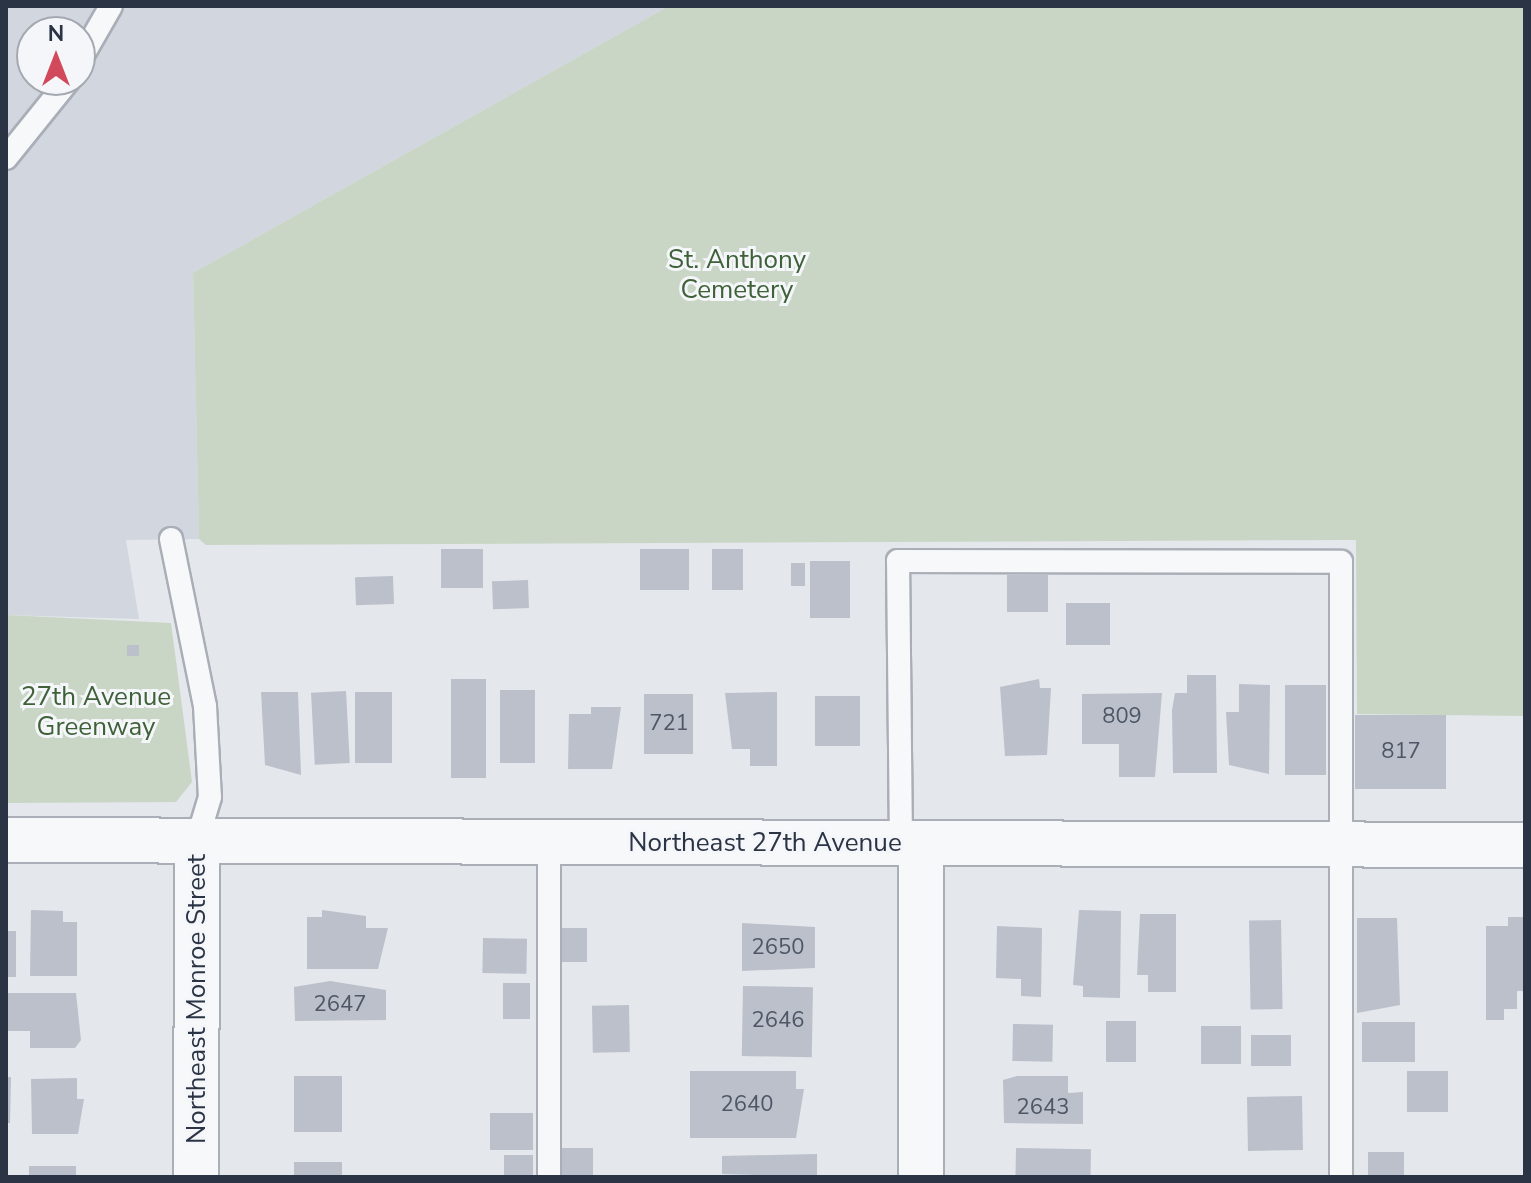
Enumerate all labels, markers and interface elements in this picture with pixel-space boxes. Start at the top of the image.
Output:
north arrow [16,16,96,96]
text: N [48,19,64,49]
park label: St. Anthony Cemetery [668,244,806,306]
park label: 27th Avenue Greenway [21,681,171,742]
house number: 809 [1102,704,1142,730]
house number: 721 [649,711,689,737]
house number: 817 [1381,739,1421,765]
street label: Northeast 27th Avenue [628,827,902,859]
street label: Northeast Monroe Street [181,854,213,1144]
house number: 2650 [752,935,804,961]
house number: 2647 [314,992,366,1018]
house number: 2646 [752,1008,804,1034]
house number: 2640 [721,1092,773,1118]
house number: 2643 [1017,1095,1069,1121]

